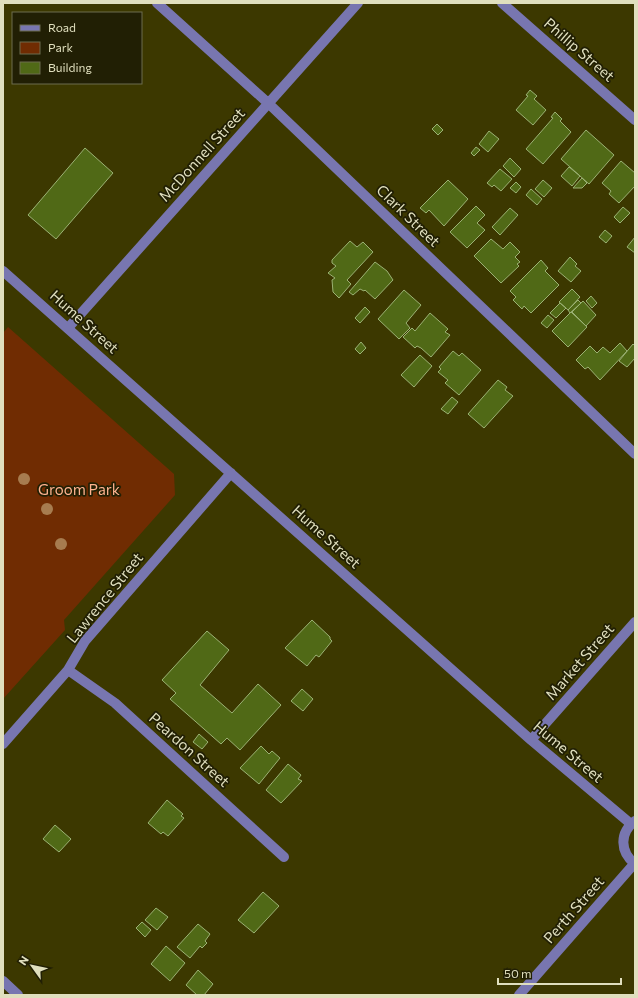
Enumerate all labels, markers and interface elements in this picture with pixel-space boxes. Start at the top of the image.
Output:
legend [12,12,142,84]
street label: Phillip Street [541,14,619,85]
text: Road [48,20,76,34]
text: Park [48,40,74,54]
text: Building [48,60,92,74]
street label: McDonnell Street [155,104,248,205]
street label: Clark Street [373,181,444,250]
street label: Hume Street [47,286,123,357]
park label: Groom Park [38,480,120,498]
street label: Hume Street [289,501,365,572]
street label: Lawrence Street [62,549,146,646]
street label: Market Street [541,620,617,703]
street label: Peardon Street [146,708,234,790]
street label: Hume Street [530,717,607,786]
street label: Perth Street [539,872,607,947]
north arrow [12,946,52,986]
text: N [15,953,31,967]
scale bar [498,960,621,986]
text: 50 m [504,966,532,980]

